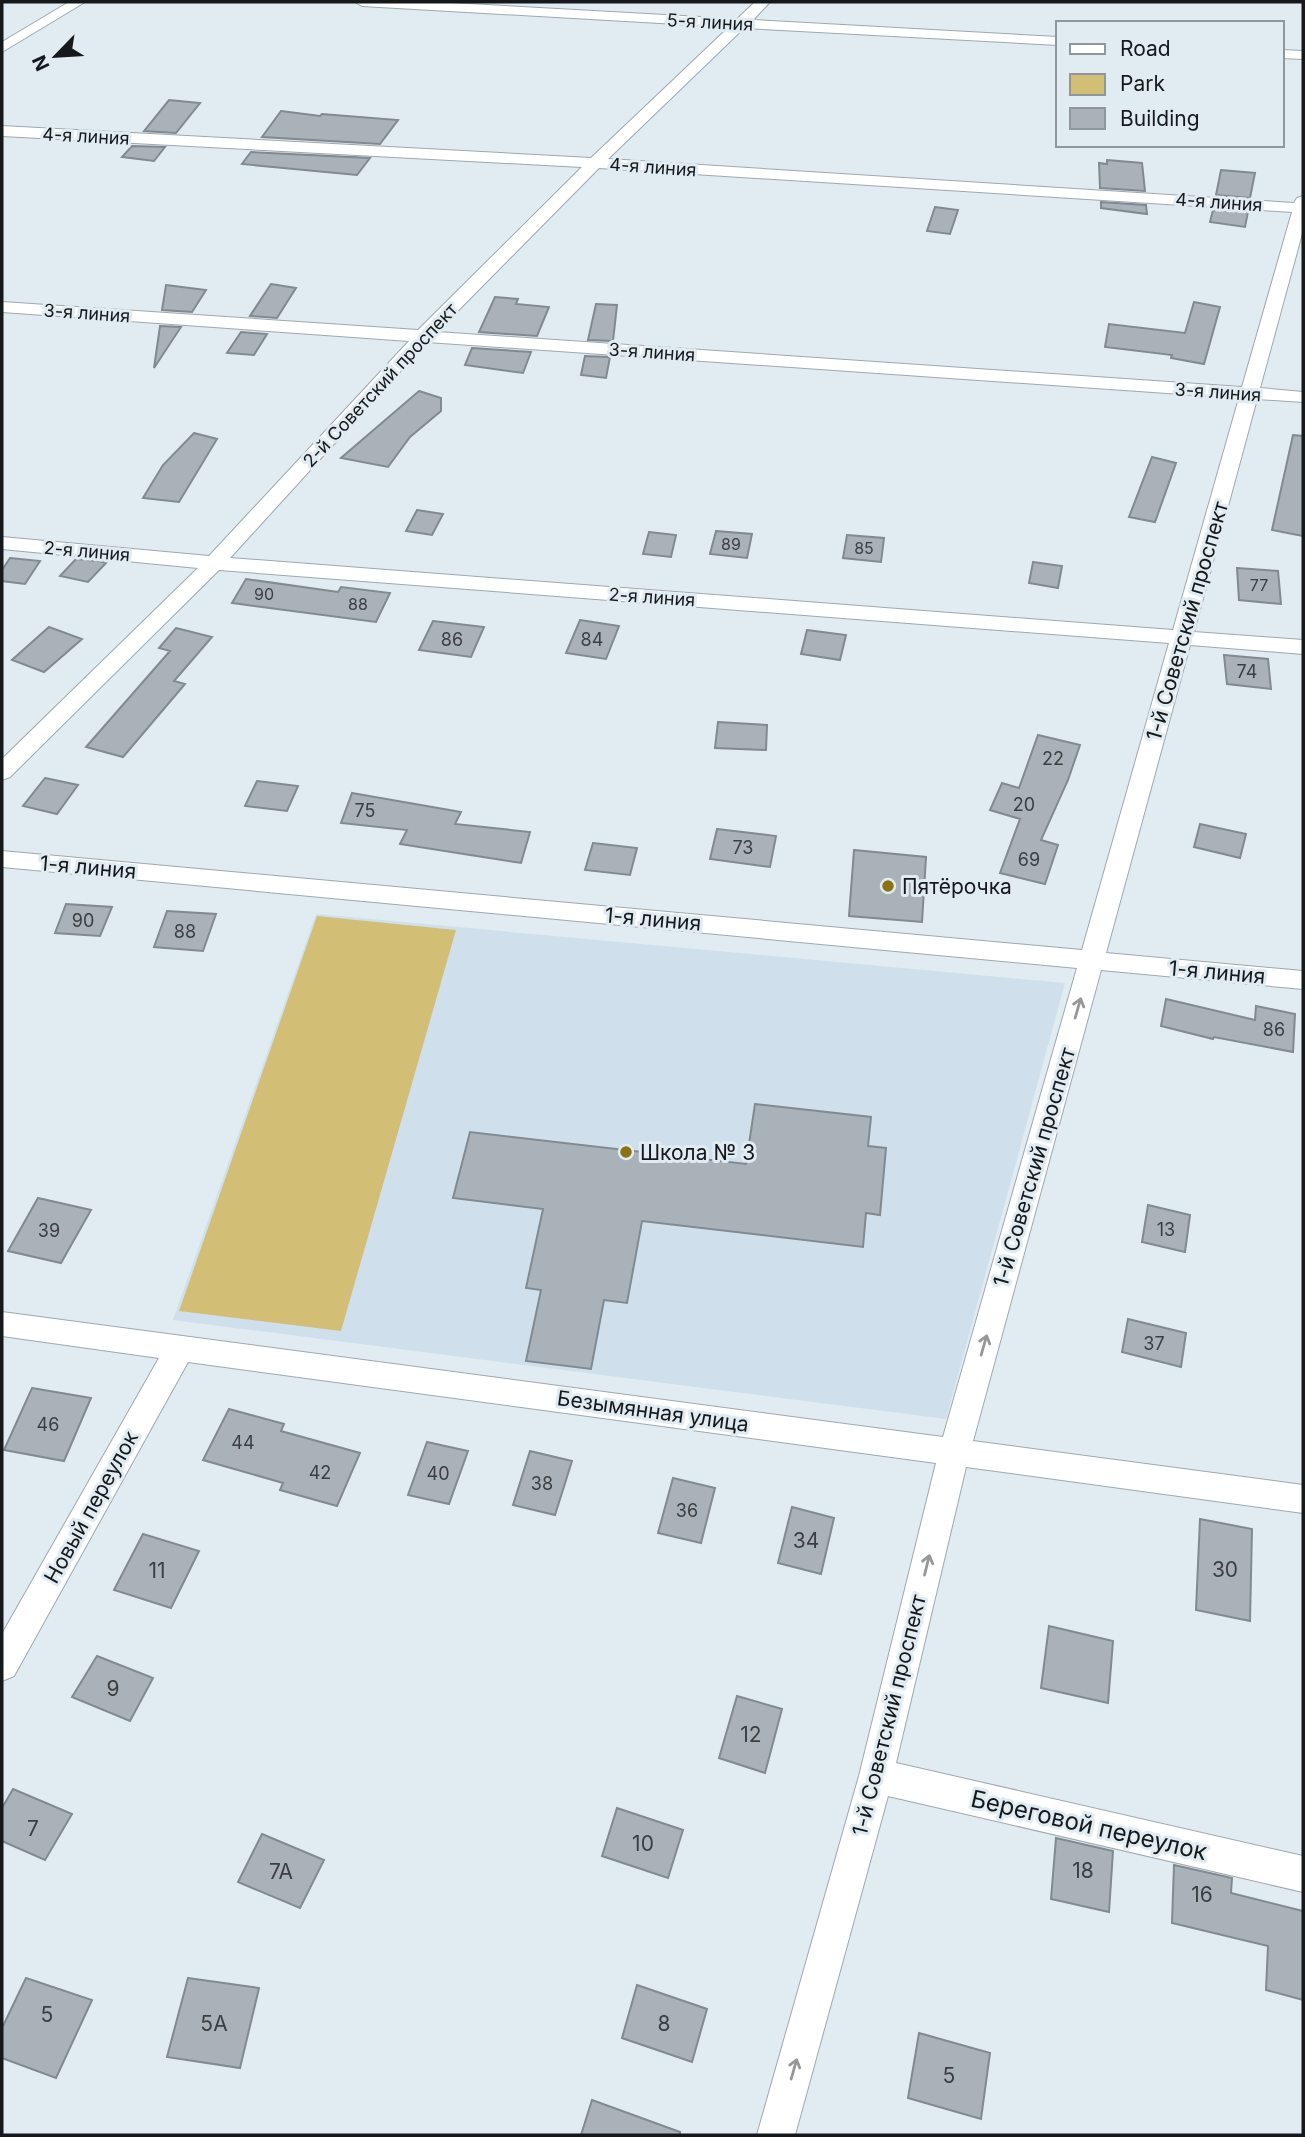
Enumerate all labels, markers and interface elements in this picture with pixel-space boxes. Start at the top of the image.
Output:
street label: 5-я линия [666,9,754,35]
north arrow [21,21,91,91]
legend [1056,21,1284,147]
text: Road [1120,36,1171,61]
text: N [28,52,55,74]
text: Park [1120,71,1165,96]
text: Building [1120,106,1200,131]
street label: 4-я линия [42,123,130,149]
street label: 4-я линия [609,153,697,181]
street label: 4-я линия [1175,188,1263,216]
street label: 2-й Советский проспект [299,298,462,471]
street label: 3-я линия [43,300,131,326]
street label: 3-я линия [608,339,696,365]
street label: 3-я линия [1174,379,1262,405]
street label: 1-й Советский проспект [1141,498,1233,743]
house number: 89 [721,534,741,554]
street label: 2-я линия [43,537,131,565]
house number: 85 [854,538,874,558]
house number: 77 [1250,575,1268,595]
house number: 90 [254,584,274,604]
street label: 2-я линия [608,584,696,610]
house number: 88 [348,594,368,614]
house number: 86 [441,629,463,650]
house number: 84 [581,629,603,650]
house number: 74 [1237,661,1257,682]
house number: 22 [1042,748,1064,769]
house number: 20 [1013,794,1035,815]
house number: 75 [355,800,375,821]
house number: 73 [732,837,754,858]
house number: 69 [1018,849,1040,870]
street label: 1-я линия [39,850,137,884]
place label: Пятёрочка [902,874,1012,899]
marker: Пятёрочка [880,878,896,894]
street label: 1-я линия [604,902,702,936]
house number: 90 [72,910,94,931]
house number: 88 [174,921,196,942]
street label: 1-я линия [1168,955,1266,989]
one-way arrow [1073,997,1086,1019]
house number: 86 [1263,1019,1285,1040]
street label: 1-й Советский проспект [988,1044,1080,1289]
place label: Школа № 3 [640,1140,755,1165]
marker: Школа № 3 [618,1144,634,1160]
house number: 13 [1157,1219,1175,1240]
house number: 39 [38,1220,60,1241]
house number: 37 [1143,1333,1165,1354]
one-way arrow [979,1334,992,1356]
street label: Безымянная улица [556,1385,750,1437]
house number: 46 [37,1414,59,1435]
street label: Новый переулок [39,1426,143,1587]
house number: 44 [231,1432,255,1453]
house number: 42 [309,1462,331,1483]
house number: 40 [427,1463,449,1484]
house number: 38 [531,1473,553,1494]
house number: 36 [676,1500,698,1521]
house number: 34 [793,1528,819,1553]
one-way arrow [921,1554,934,1577]
house number: 30 [1212,1557,1238,1582]
house number: 11 [148,1558,166,1583]
street label: 1-й Советский проспект [847,1592,931,1838]
house number: 9 [106,1676,120,1701]
house number: 12 [740,1722,762,1747]
street label: Береговой переулок [968,1784,1210,1866]
house number: 7 [27,1816,39,1841]
house number: 10 [632,1831,654,1856]
house number: 18 [1072,1858,1094,1883]
house number: 7А [269,1859,293,1884]
house number: 16 [1191,1882,1213,1907]
house number: 5 [41,2002,53,2027]
house number: 5А [200,2011,228,2036]
house number: 8 [658,2011,671,2036]
one-way arrow [788,2059,801,2081]
house number: 5 [943,2063,955,2088]

